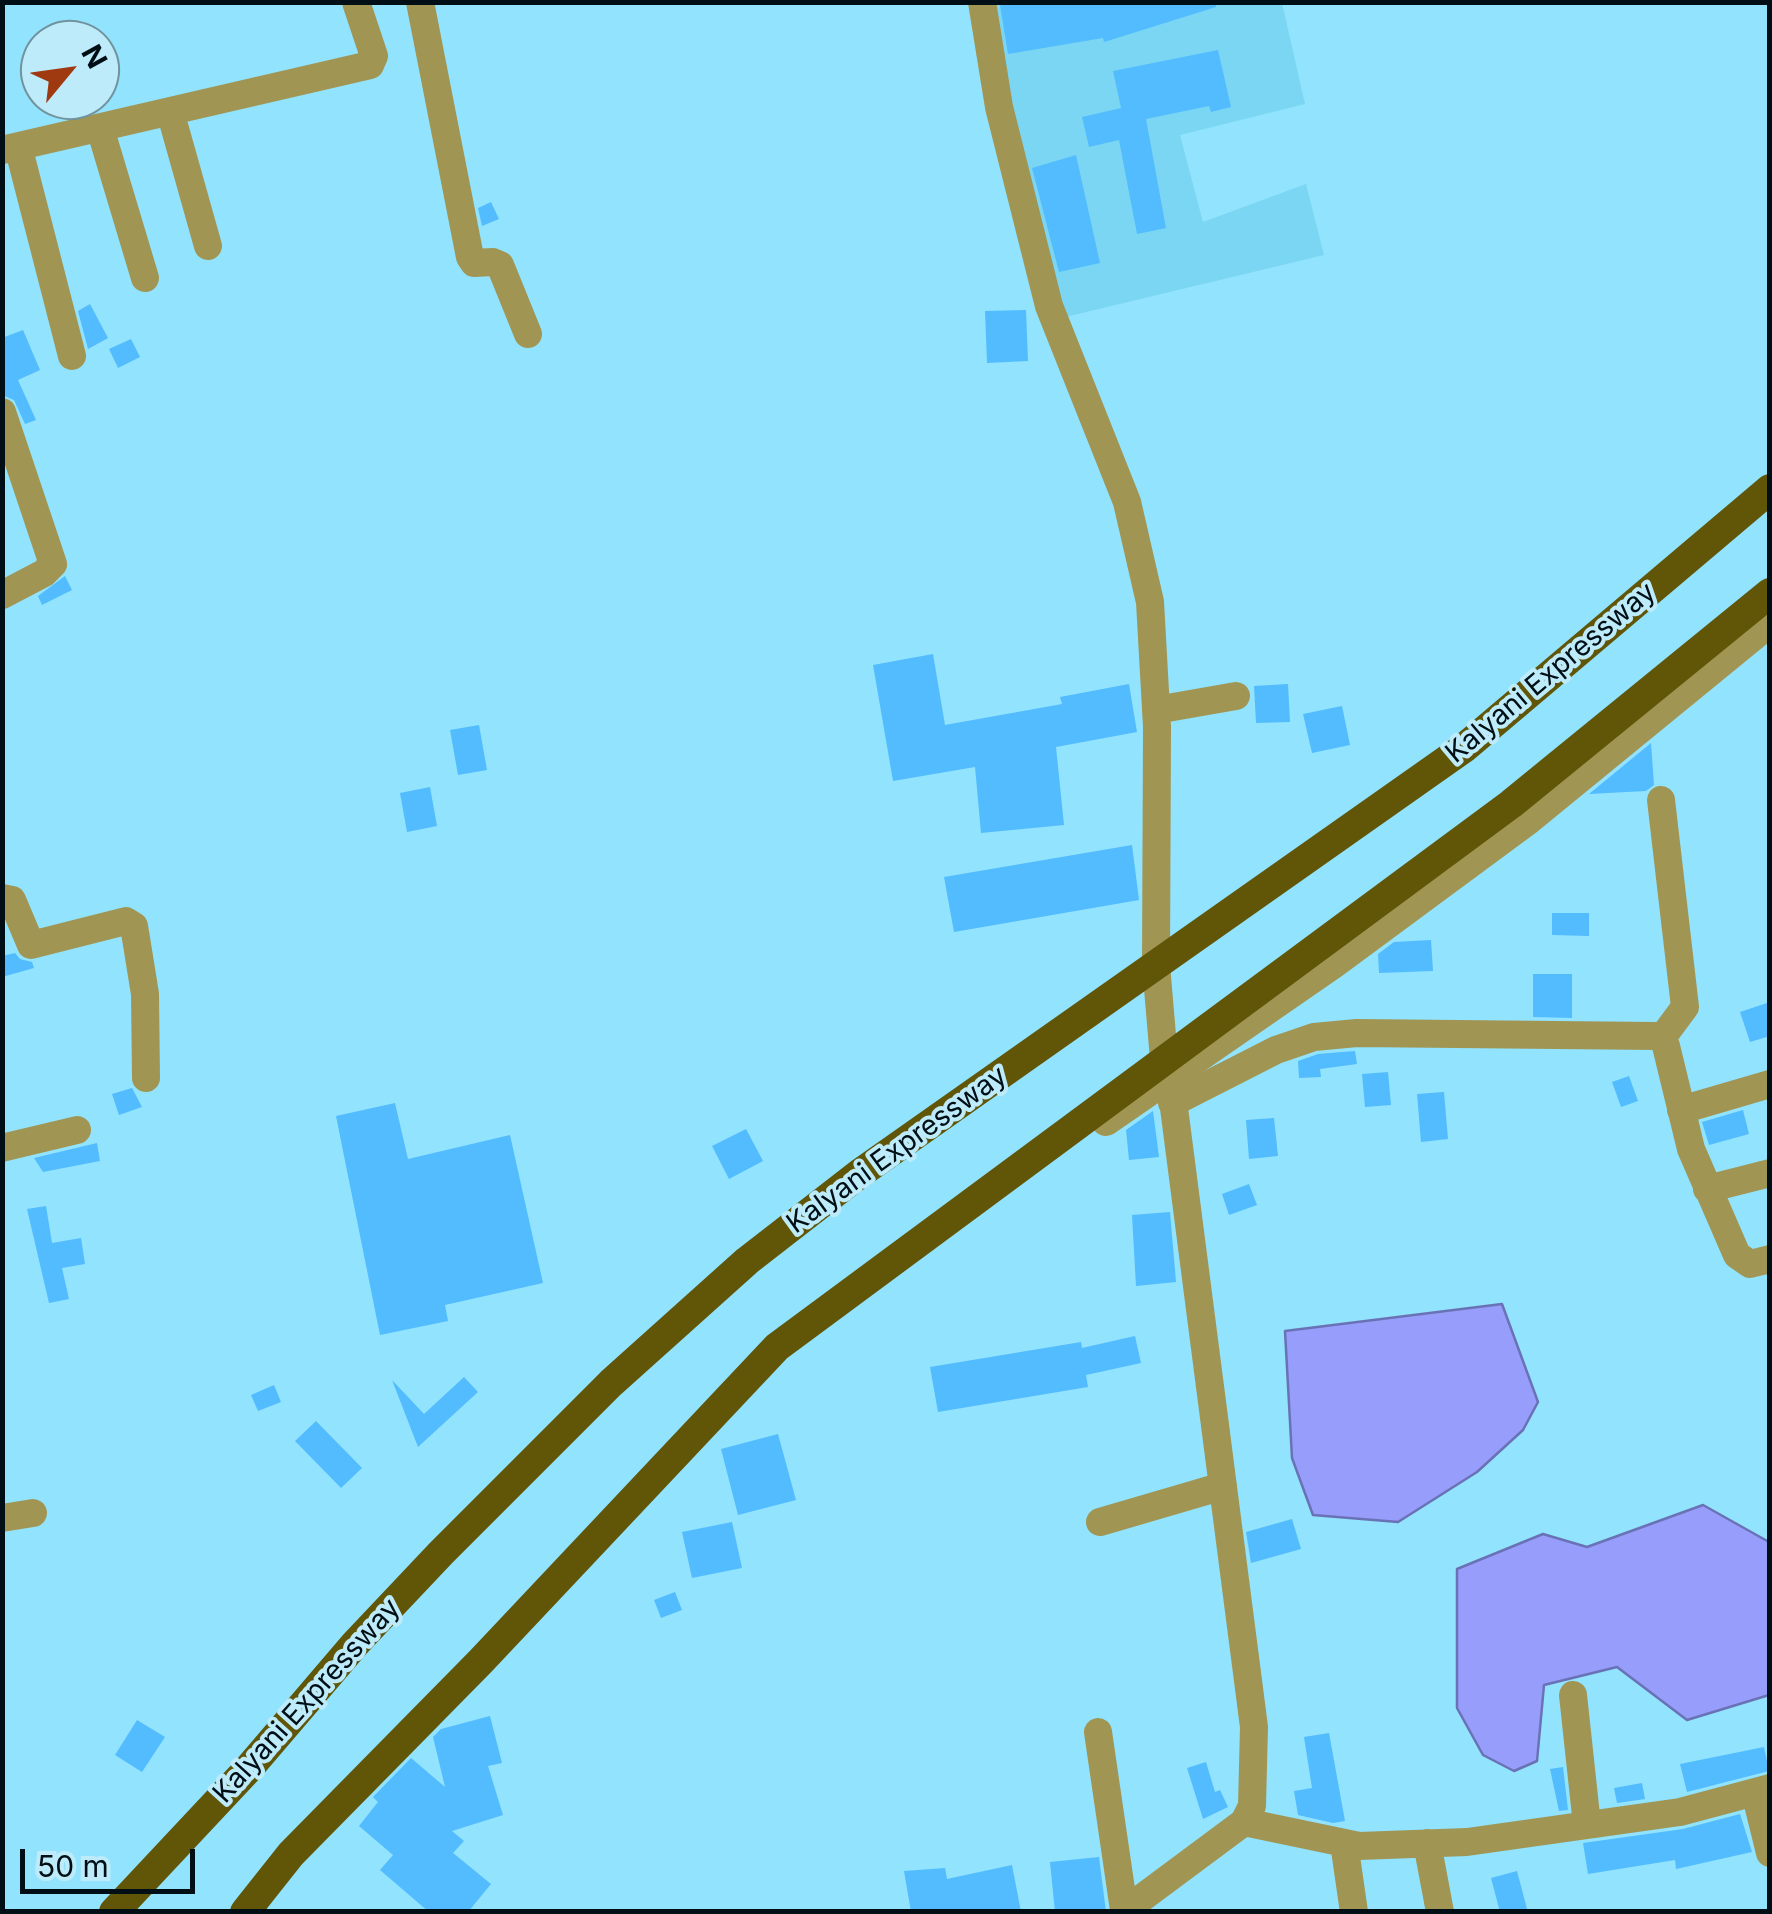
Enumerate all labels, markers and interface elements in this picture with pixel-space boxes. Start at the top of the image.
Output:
north arrow [20,20,120,120]
text: N [74,39,115,74]
street label: Kalyani Expressway [1439,576,1663,770]
street label: Kalyani Expressway [781,1059,1013,1241]
street label: Kalyani Expressway [206,1592,408,1810]
scale bar [25,1829,200,1891]
text: 50 m [37,1848,109,1884]

